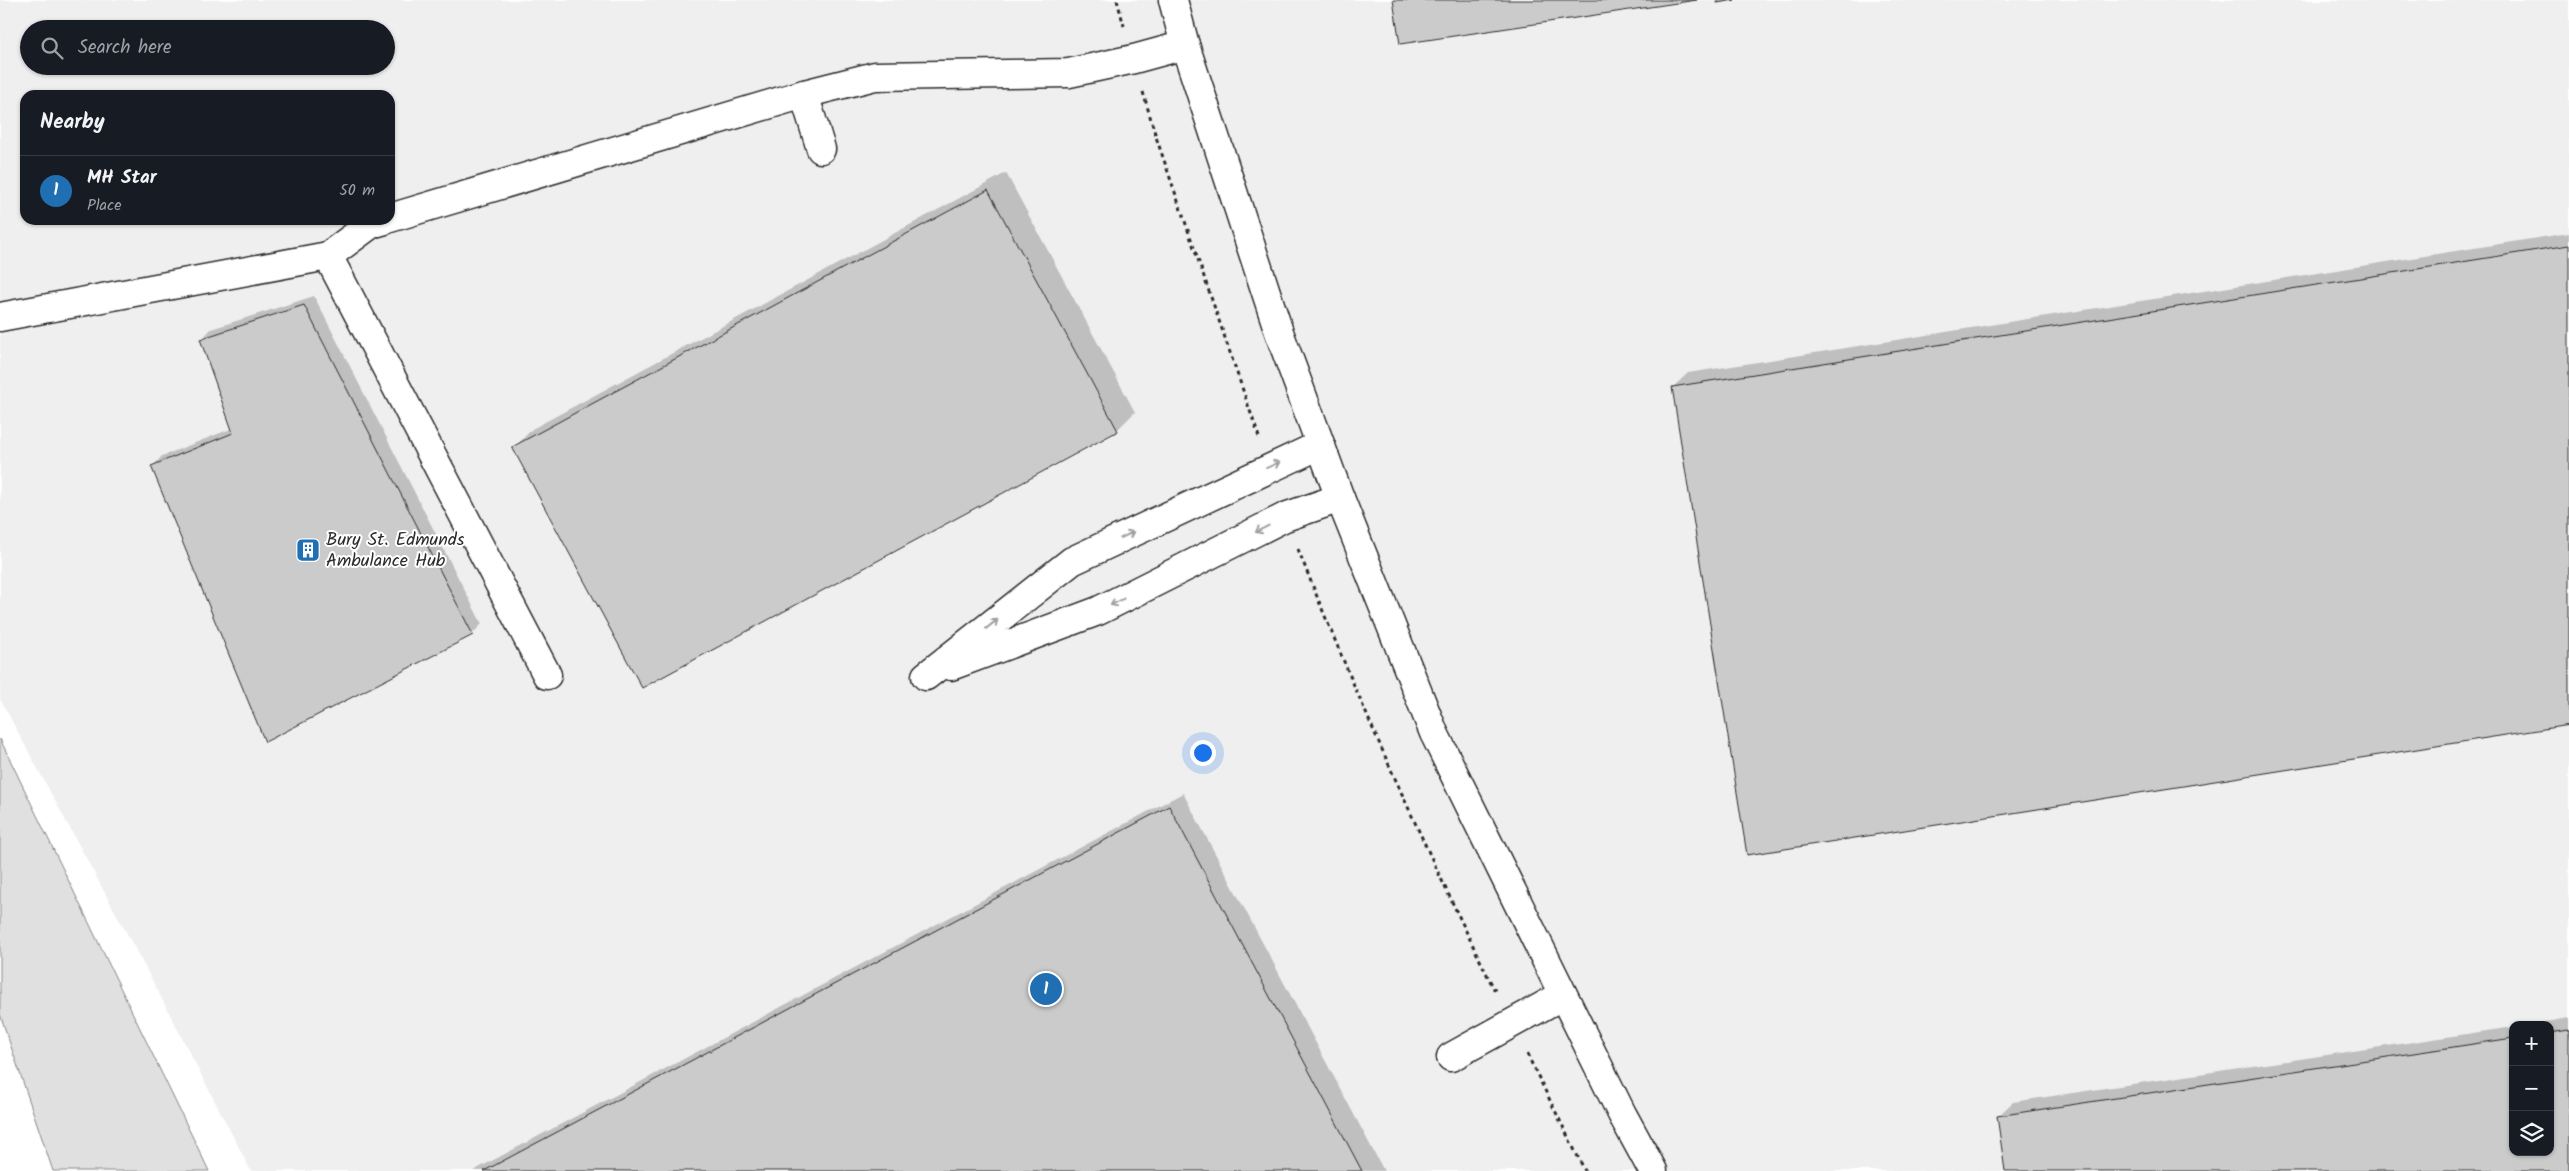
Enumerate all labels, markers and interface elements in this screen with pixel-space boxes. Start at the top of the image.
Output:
search box [20,20,395,75]
text: Search here [78,33,172,63]
icon: search [38,34,66,62]
text: Nearby [40,106,105,139]
text: MH Star [87,163,157,193]
text: 1 [54,178,58,203]
text: 50 m [339,178,375,203]
text: Place [87,193,121,218]
one-way arrow [1265,460,1280,469]
one-way arrow [1255,524,1270,534]
place label: Bury St. Edmunds Ambulance Hub [326,526,465,576]
one-way arrow [1119,530,1134,539]
building icon: Bury St. Edmunds Ambulance Hub [295,537,321,563]
one-way arrow [1110,598,1125,607]
one-way arrow [985,619,998,630]
your location [1190,740,1216,766]
pin: 1 [1030,970,1062,1008]
map controls [2509,1021,2554,1156]
button: + [2509,1021,2554,1066]
button: − [2509,1066,2554,1111]
button: layers [2509,1111,2554,1156]

